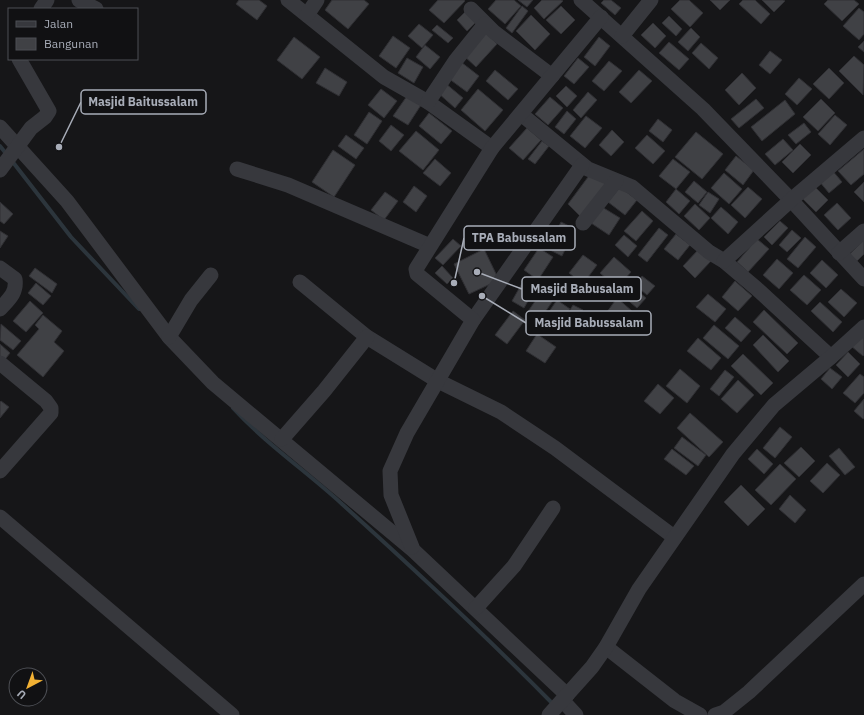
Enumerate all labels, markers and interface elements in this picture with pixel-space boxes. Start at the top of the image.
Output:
legend [8,8,138,60]
text: Jalan [44,16,73,31]
text: Bangunan [44,36,98,51]
callout: Masjid Baitussalam [81,90,206,114]
text: Masjid Baitussalam [88,94,198,109]
callout: TPA Babussalam [464,226,575,250]
text: TPA Babussalam [472,230,566,245]
callout: Masjid Babusalam [522,277,641,301]
text: Masjid Babusalam [530,281,634,296]
callout: Masjid Babussalam [526,311,651,335]
text: Masjid Babussalam [534,315,644,330]
north arrow [8,667,48,707]
text: U [14,687,29,702]

